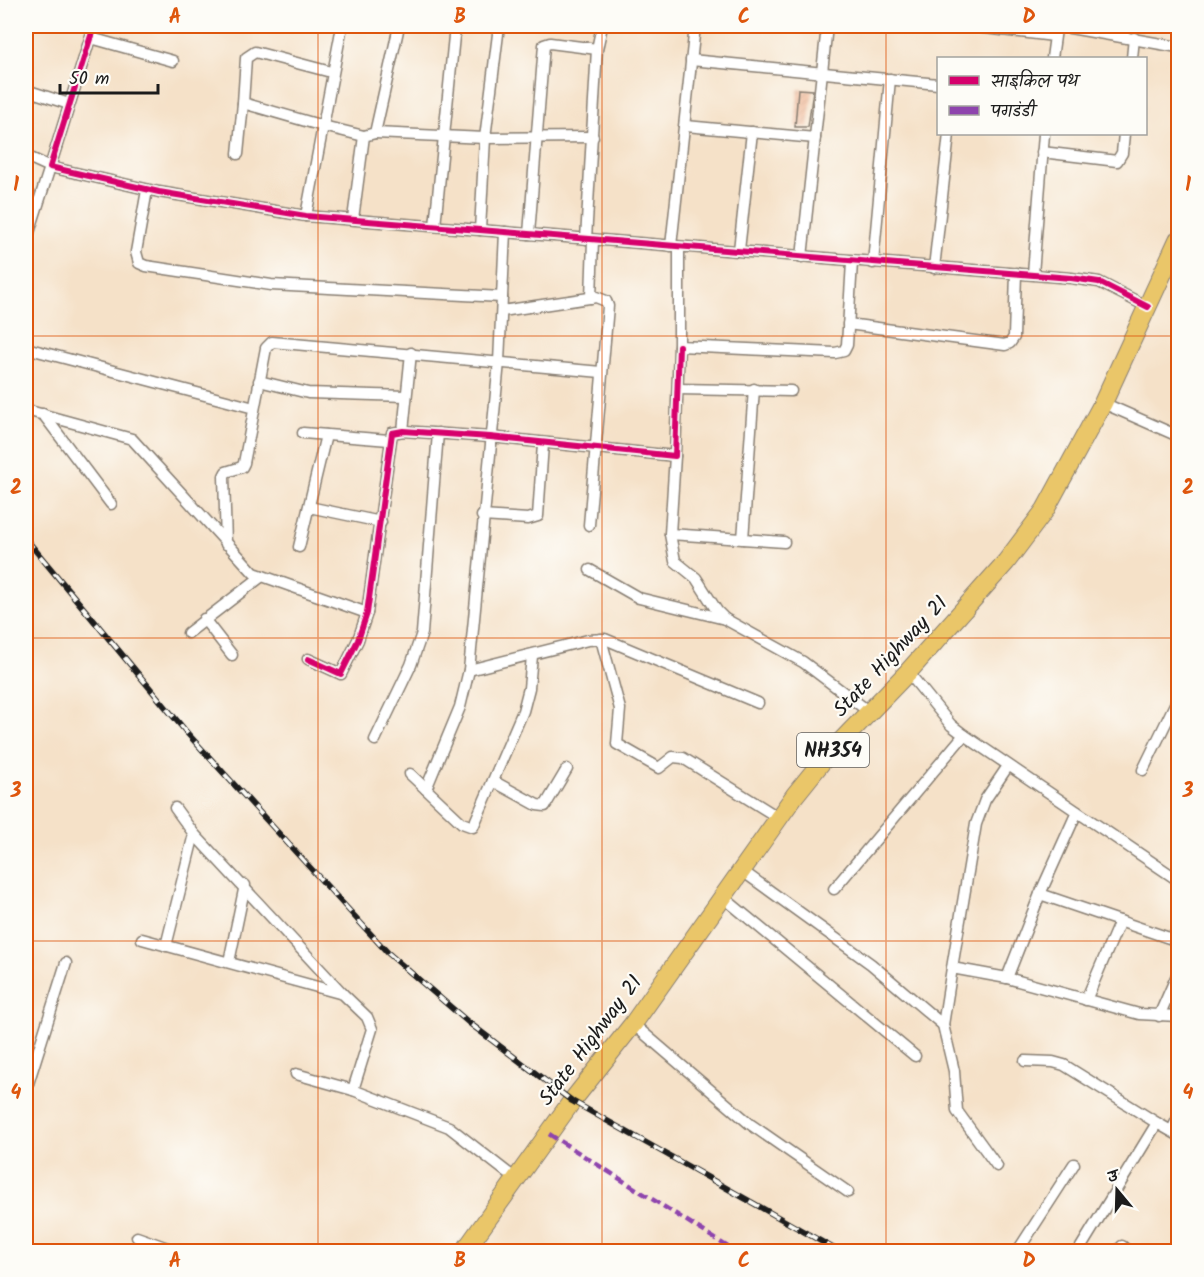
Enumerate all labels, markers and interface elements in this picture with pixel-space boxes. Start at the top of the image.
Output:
text: A [169,2,181,34]
text: B [454,2,466,34]
text: C [738,2,750,34]
text: D [1022,2,1036,34]
scale bar [60,57,158,95]
legend [937,57,1147,135]
text: 50 m [69,65,109,94]
text: साइकिल पथ [991,68,1081,97]
text: पगडंडी [990,98,1038,127]
text: 1 [13,170,19,202]
text: 1 [1185,170,1191,202]
text: 2 [10,473,22,505]
text: 2 [1182,473,1194,505]
street label: State Highway 21 [826,589,957,725]
road number: NH354 [797,733,869,767]
text: 3 [10,776,22,808]
text: 3 [1182,776,1194,808]
street label: State Highway 21 [531,968,651,1113]
text: 4 [11,1078,22,1110]
text: 4 [1183,1078,1194,1110]
north arrow [1087,1160,1147,1220]
text: उ [1104,1163,1124,1191]
text: A [169,1246,181,1277]
text: B [454,1246,466,1277]
text: C [738,1246,750,1277]
text: D [1022,1246,1036,1277]

